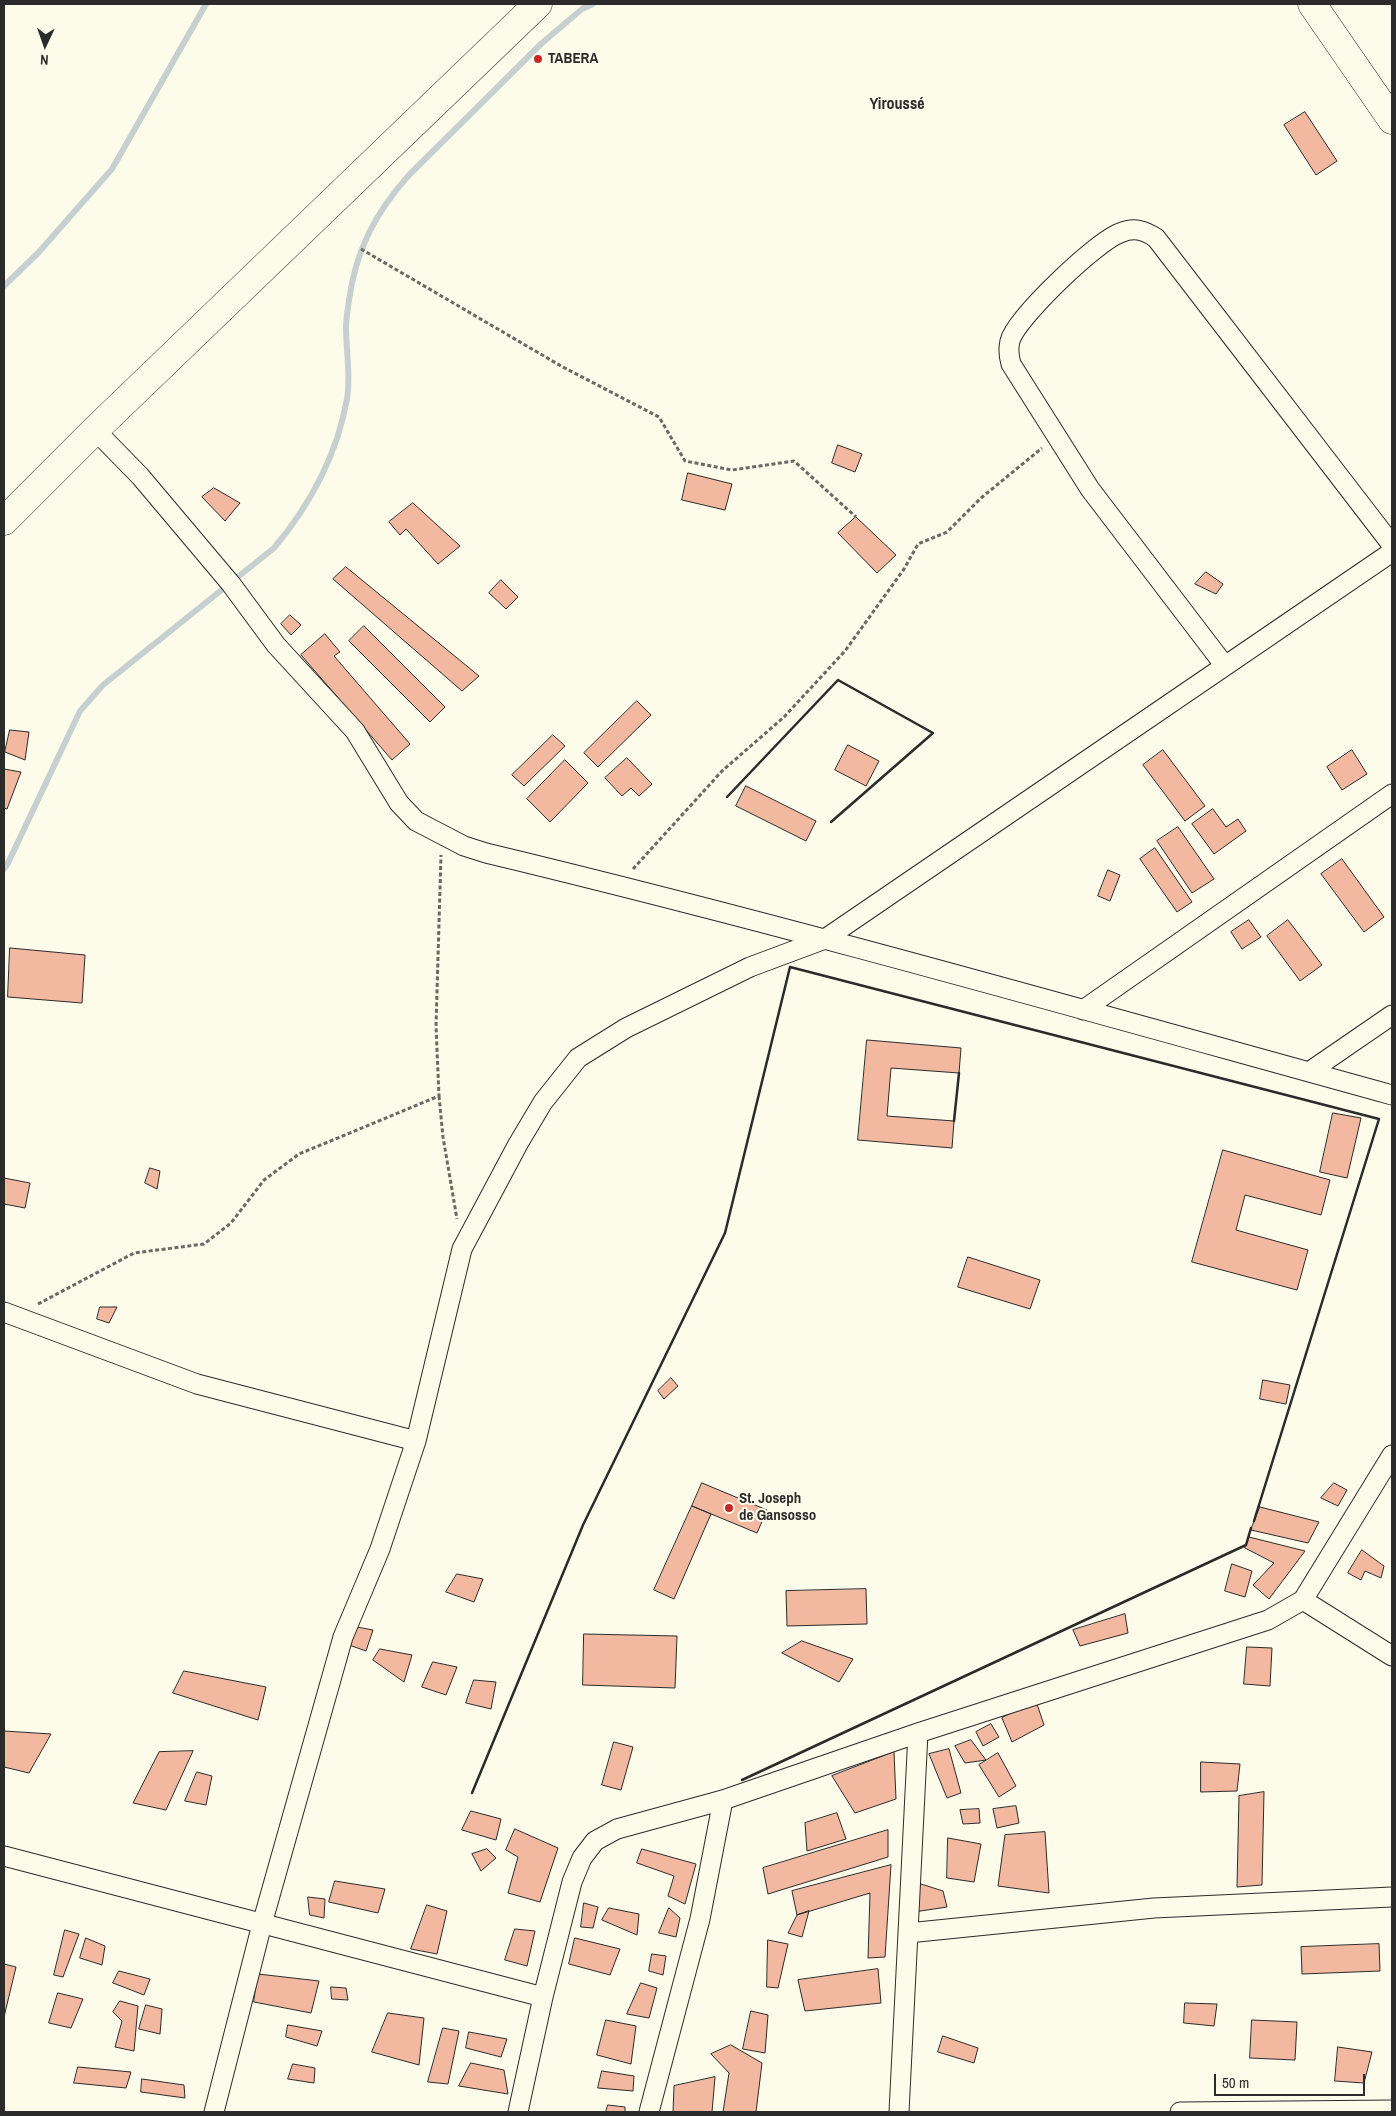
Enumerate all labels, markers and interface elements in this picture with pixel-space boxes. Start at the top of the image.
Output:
north arrow [20,20,70,70]
place label: TABERA [548,50,598,68]
text: N [40,51,49,69]
marker: TABERA [532,53,544,65]
district label: Yiroussé [870,95,924,115]
place label: St. Joseph de Gansosso [739,1490,816,1525]
marker: St. Joseph de Gansosso [723,1502,735,1514]
scale bar [1216,2064,1367,2096]
text: 50 m [1222,2072,1249,2093]

